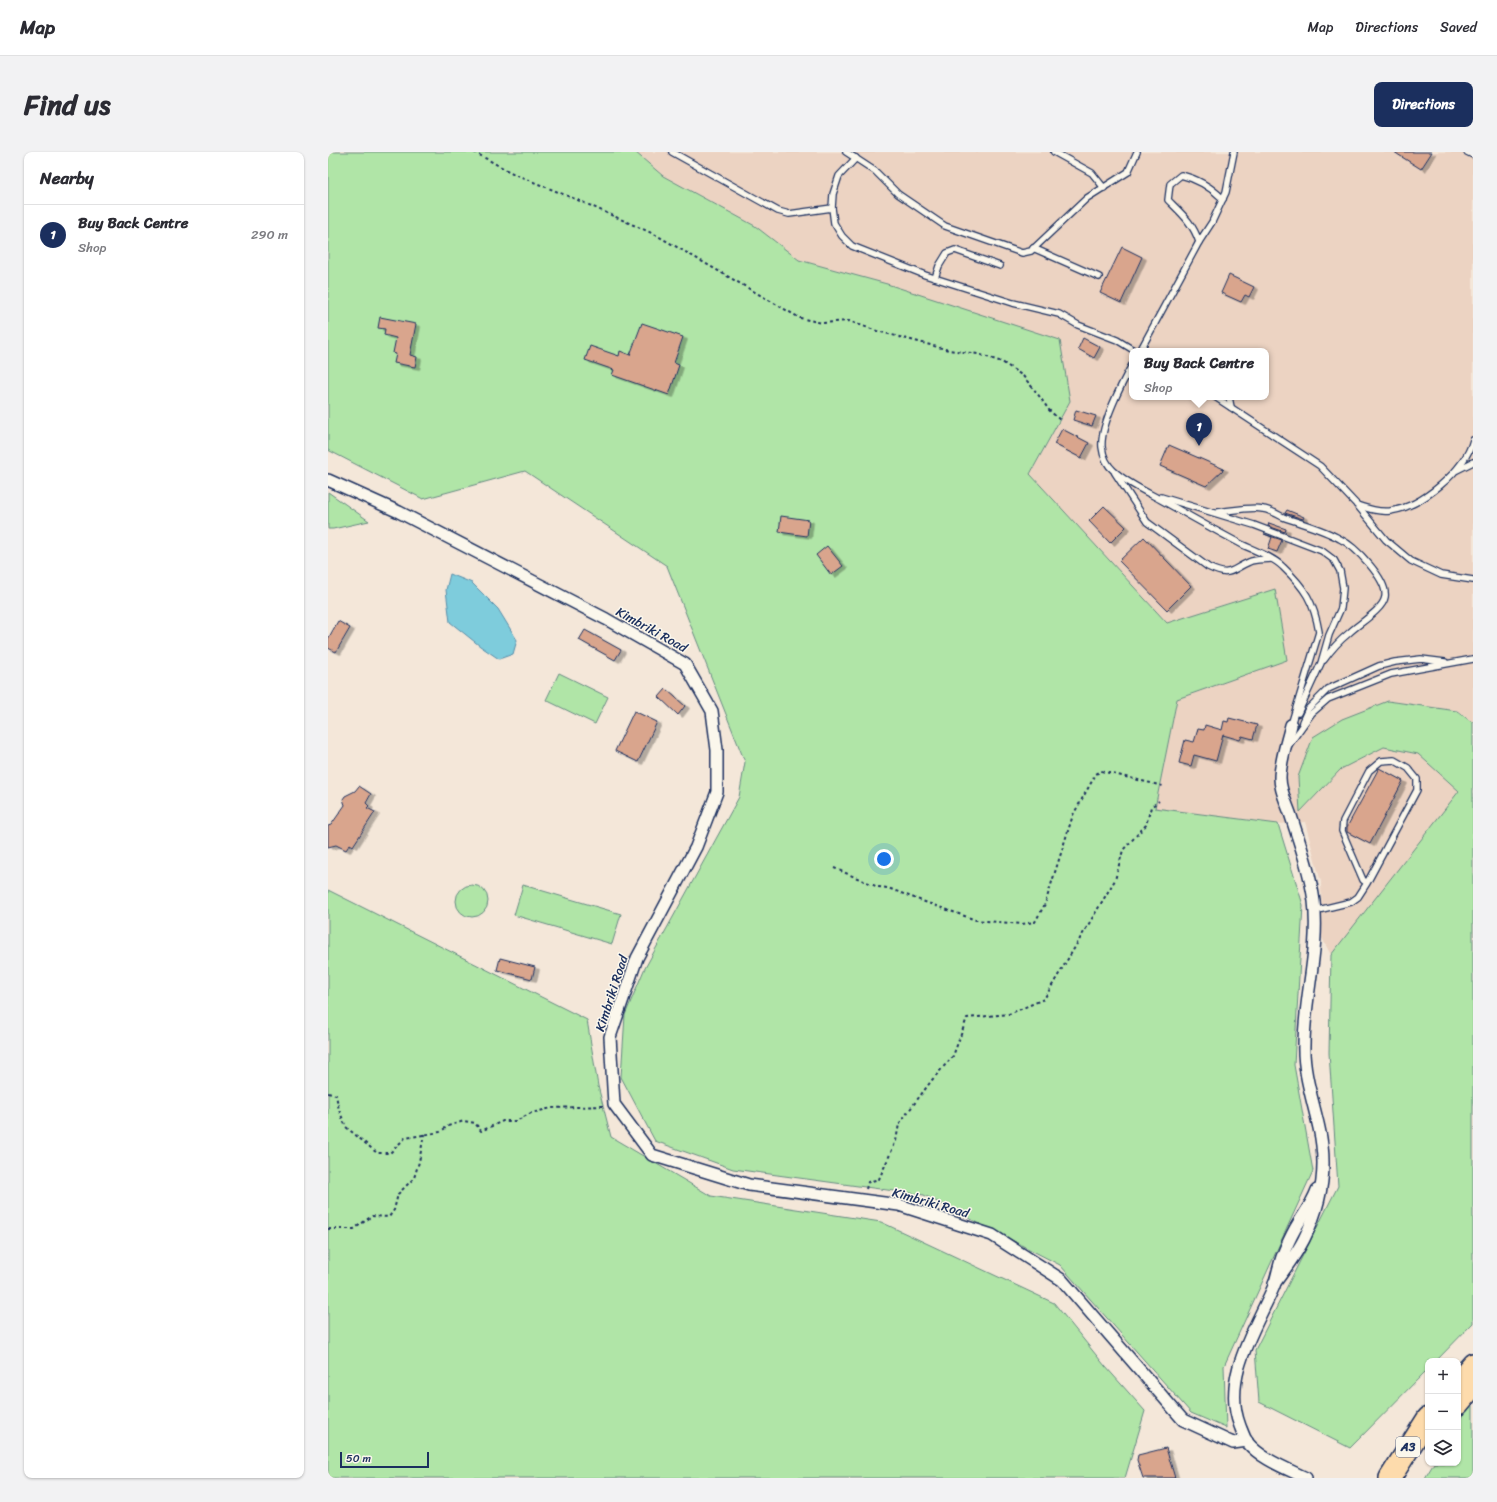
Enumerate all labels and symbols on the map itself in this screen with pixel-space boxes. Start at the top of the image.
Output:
pin: 1 [1186,413,1212,446]
street label: Kimbriki Road [612,600,693,659]
your location [874,849,894,869]
street label: Kimbriki Road [588,951,635,1034]
street label: Kimbriki Road [890,1181,973,1225]
road number: A3 [1396,1437,1420,1457]
scale bar [340,1450,429,1469]

